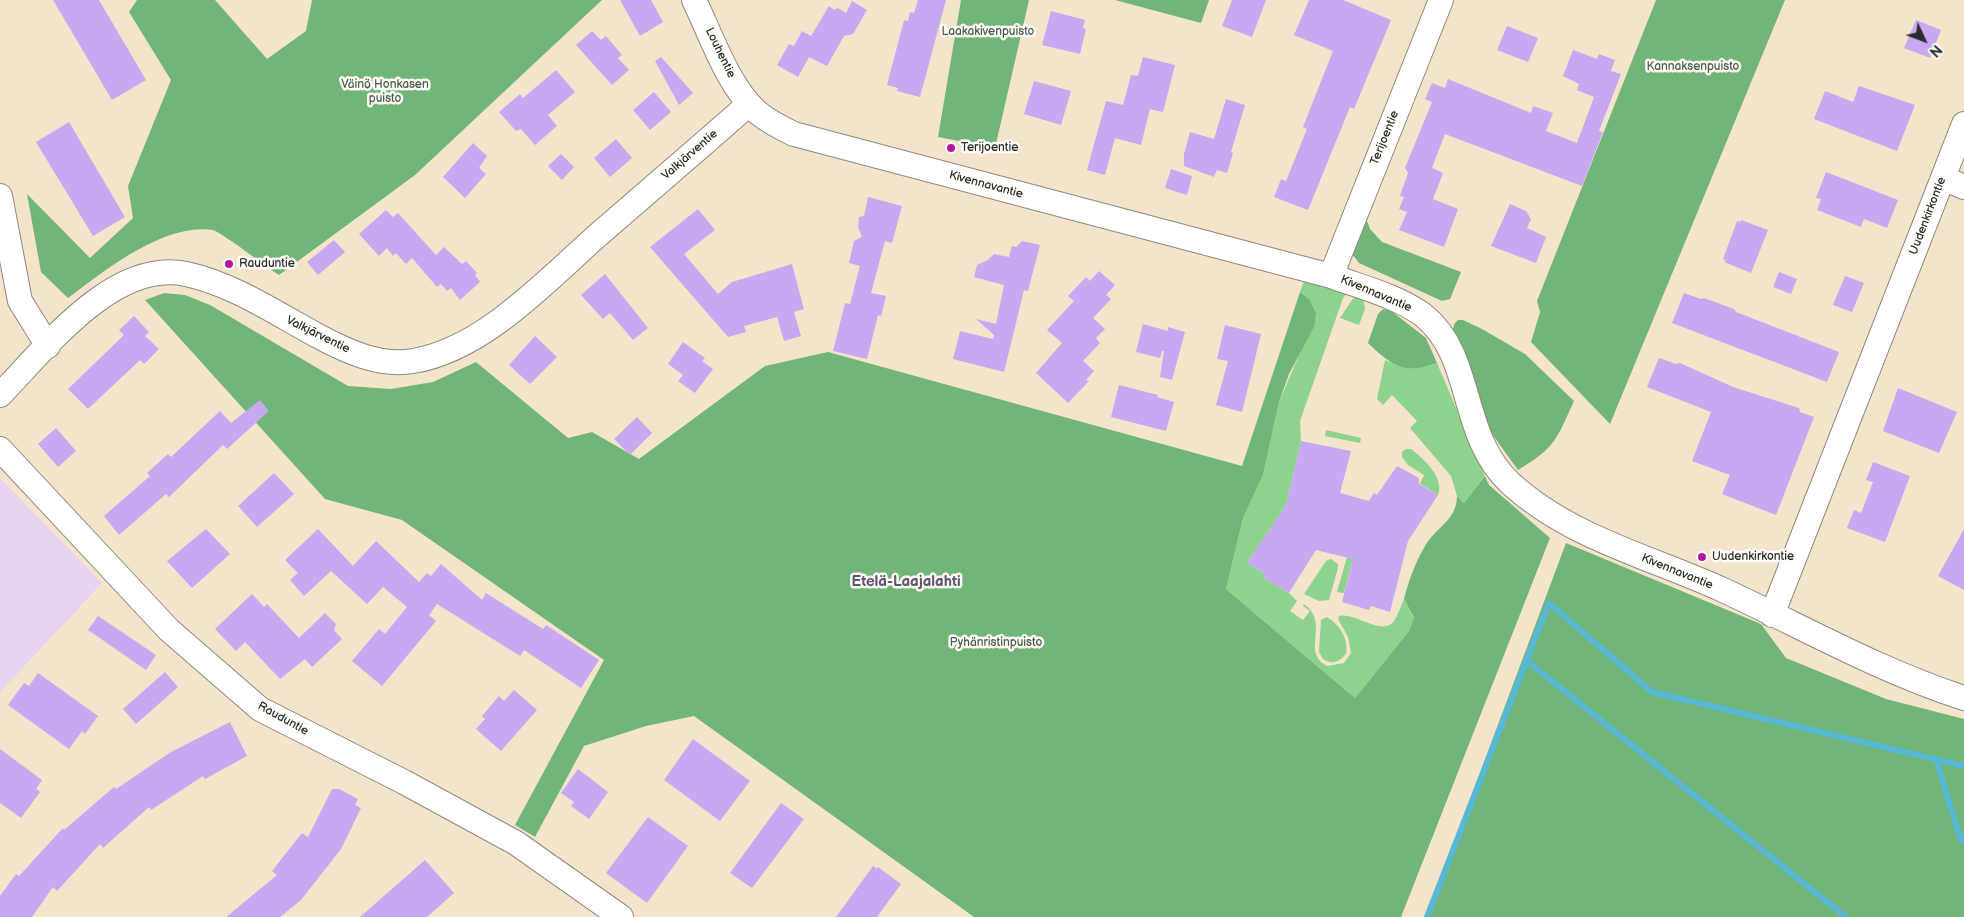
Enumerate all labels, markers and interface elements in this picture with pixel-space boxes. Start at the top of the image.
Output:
north arrow [1899,15,1949,65]
park label: Laakakivenpuisto [942,25,1034,39]
street label: Louhentie [702,26,738,80]
text: N [1926,41,1945,60]
park label: Kannaksenpuisto [1647,60,1739,74]
park label: Väinö Honkasen puisto [341,78,429,106]
street label: Terijoentie [1368,109,1402,167]
street label: Valkjärventie [659,127,721,183]
place label: Terijoentie [961,141,1018,155]
marker: Terijoentie [945,142,957,154]
street label: Kivennavantie [947,168,1025,202]
street label: Uudenkirkontie [1907,175,1949,257]
place label: Rauduntie [239,257,295,271]
marker: Rauduntie [223,258,235,270]
street label: Kivennavantie [1338,273,1414,315]
street label: Valkjärventie [284,313,352,357]
place label: Uudenkirkontie [1712,550,1794,564]
street label: Kivennavantie [1639,551,1715,593]
marker: Uudenkirkontie [1696,551,1708,563]
district label: Etelä-Laajalahti [851,573,961,591]
park label: Pyhänristinpuisto [950,636,1042,650]
street label: Rauduntie [255,699,311,739]

